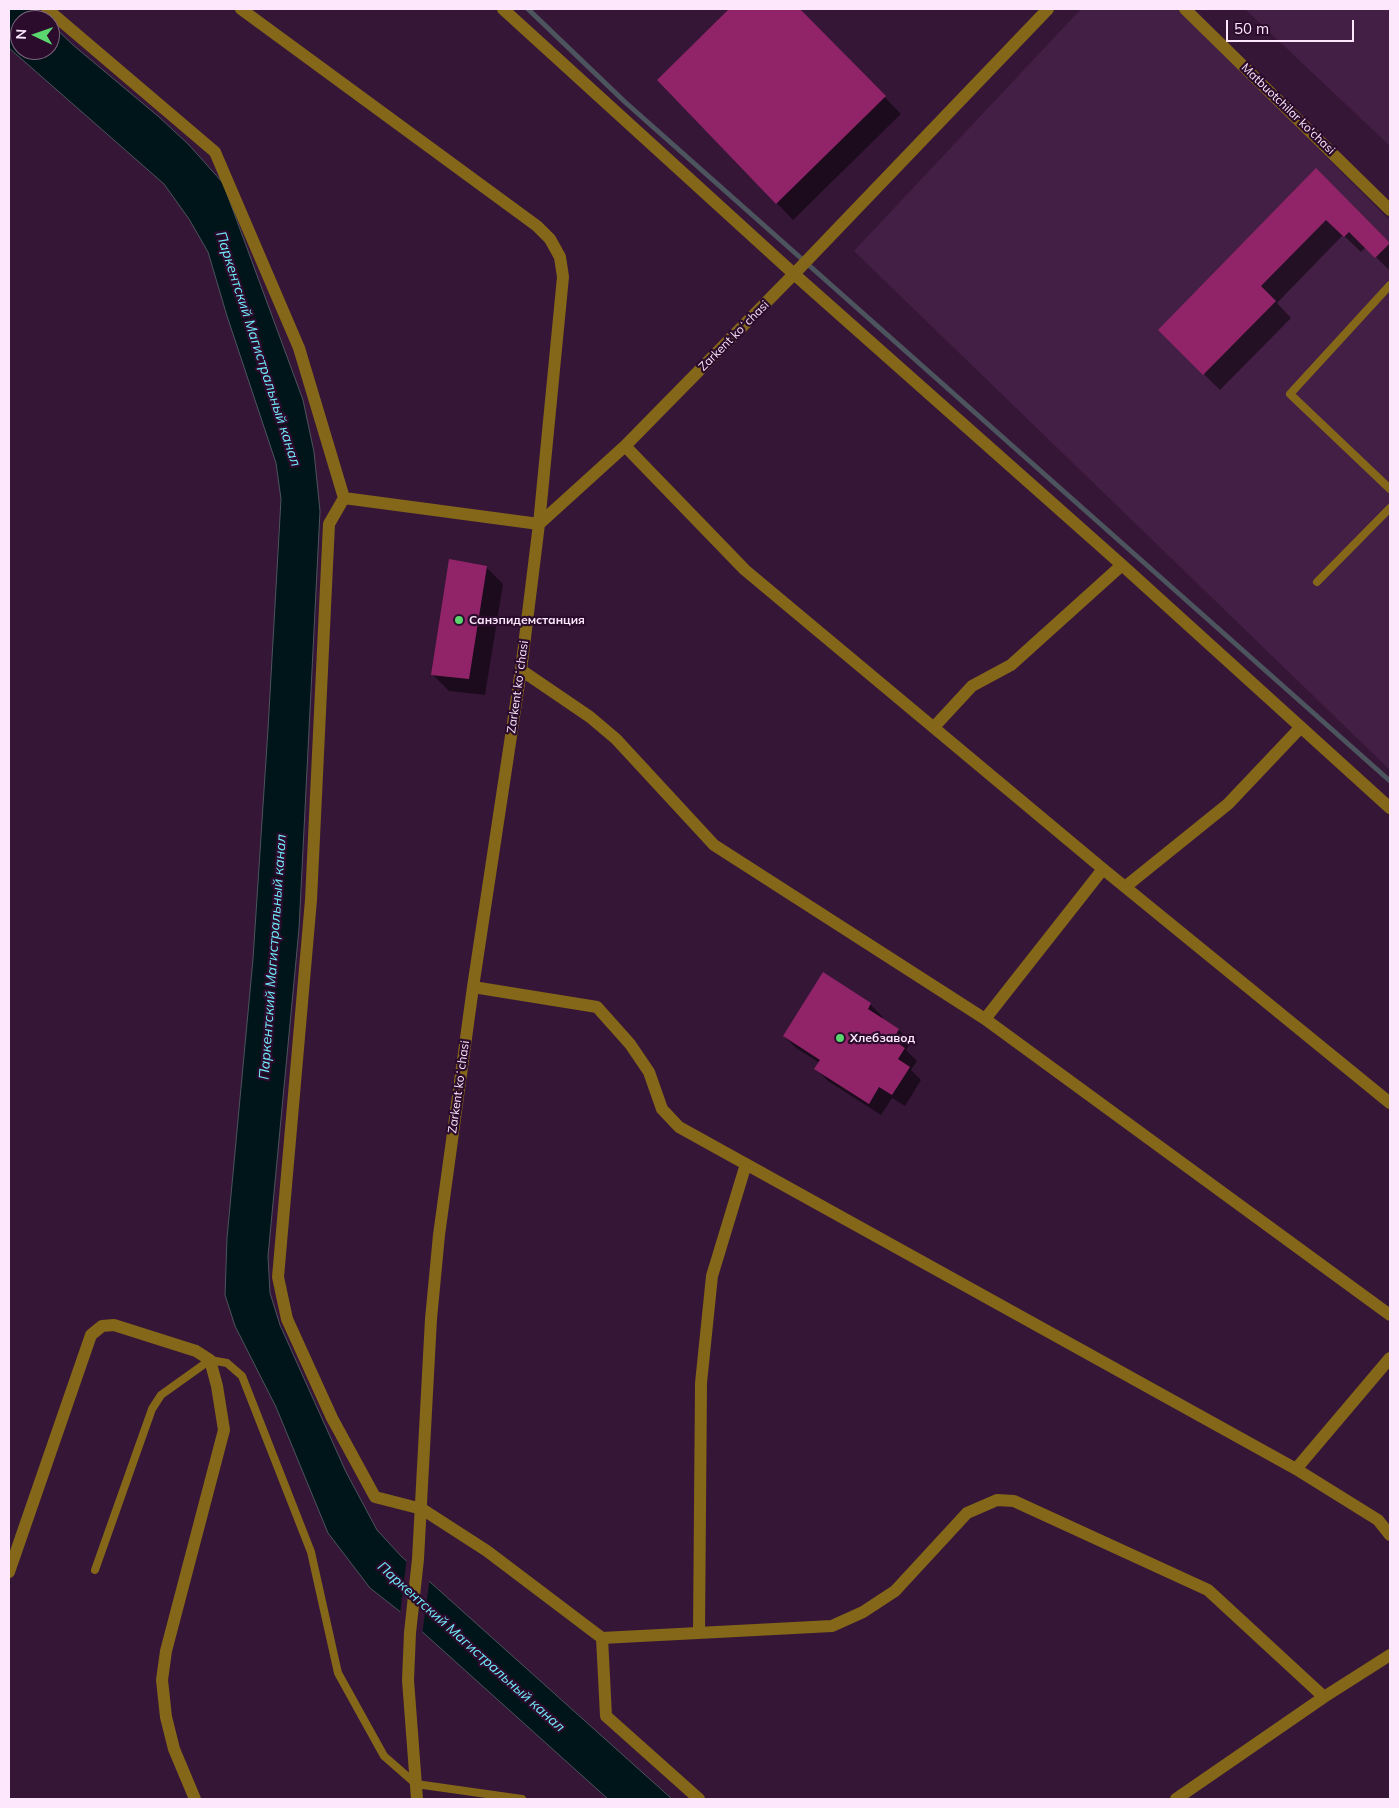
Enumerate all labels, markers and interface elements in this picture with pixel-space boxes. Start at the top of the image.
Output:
north arrow [10,10,60,60]
scale bar [1229,10,1356,42]
text: 50 m [1234,19,1269,38]
text: N [12,29,30,40]
street label: Matbuotchilar ko'chasi [1238,61,1338,157]
water label: Паркентский Магистральный канал [212,229,304,469]
street label: Zarkent koʻchasi [696,298,772,374]
place label: Санэпидемстанция [469,613,585,627]
marker: Санэпидемстанция [453,614,465,626]
street label: Zarkent koʻchasi [504,640,532,734]
water label: Паркентский Магистральный канал [256,834,290,1080]
place label: Хлебзавод [850,1031,915,1045]
marker: Хлебзавод [834,1032,846,1044]
street label: Zarkent koʻchasi [445,1040,473,1134]
water label: Паркентский Магистральный канал [374,1558,568,1736]

